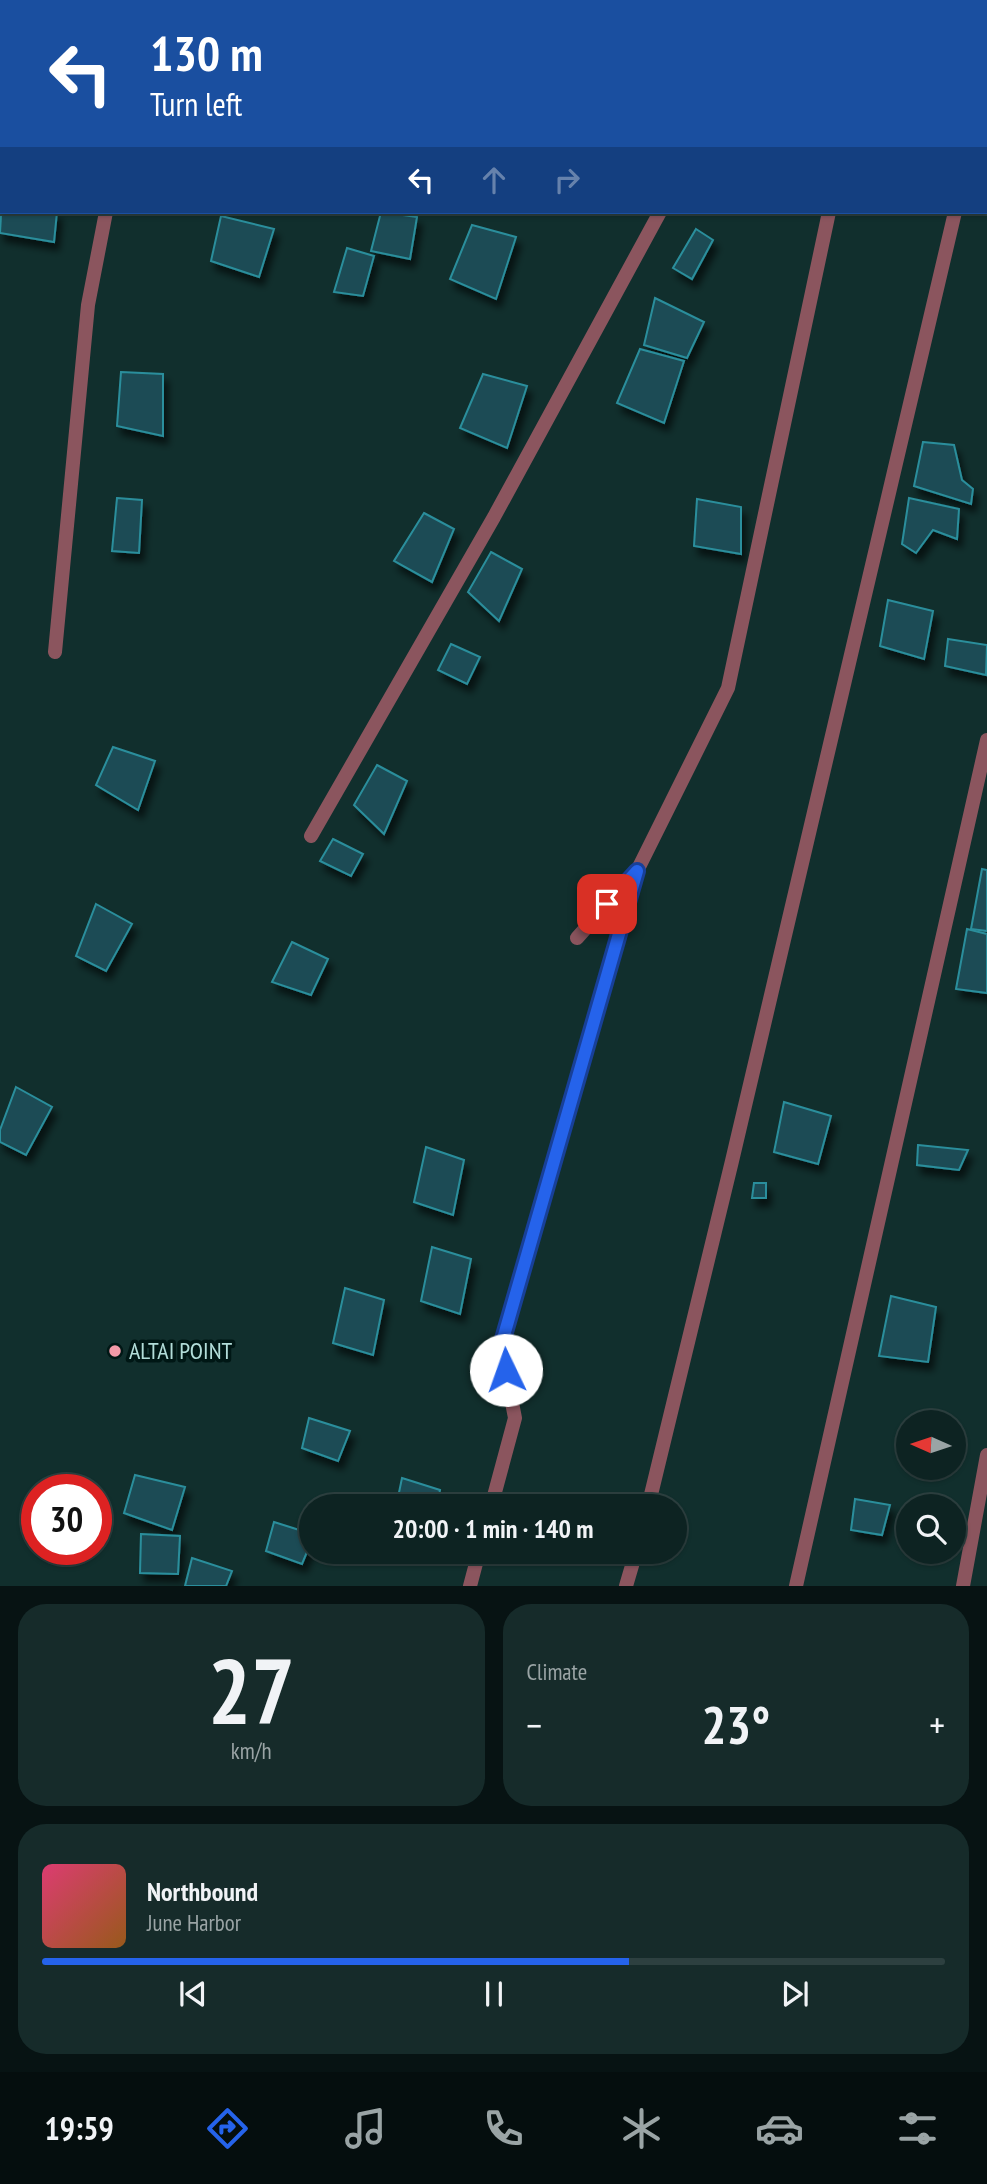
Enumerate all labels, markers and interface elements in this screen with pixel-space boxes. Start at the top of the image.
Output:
text: 130 m [150,21,263,85]
icon: left [35,28,126,119]
text: Turn left [150,83,242,125]
icon: left [402,161,440,199]
icon: ahead [475,161,513,199]
icon: right [548,161,586,199]
pin [577,874,637,934]
icon: arrive [588,885,626,923]
position arrow [469,1333,543,1407]
place label: ALTAI POINT [129,1335,233,1366]
marker: ALTAI POINT [107,1343,123,1359]
north arrow [896,1410,966,1480]
map controls [896,1410,966,1564]
speed limit sign: 30 [21,1474,112,1565]
button: search [896,1494,966,1564]
text: 20:00 · 1 min · 140 m [393,1512,593,1545]
text: 27 [208,1631,295,1749]
text: Climate [527,1657,587,1686]
text: 23° [701,1691,770,1758]
text: − [527,1700,542,1749]
text: + [929,1700,945,1749]
text: km/h [231,1736,272,1765]
text: Northbound [147,1875,258,1908]
text: June Harbor [147,1908,241,1937]
icon: previous [174,1975,212,2013]
icon: pause [475,1975,513,2013]
icon: next [776,1975,814,2013]
icon: directions [203,2104,252,2153]
icon: music [341,2104,390,2153]
icon: phone [479,2104,528,2153]
icon: climate [617,2104,666,2153]
icon: car [755,2104,804,2153]
icon: filters [893,2104,942,2153]
text: 19:59 [45,2107,114,2149]

